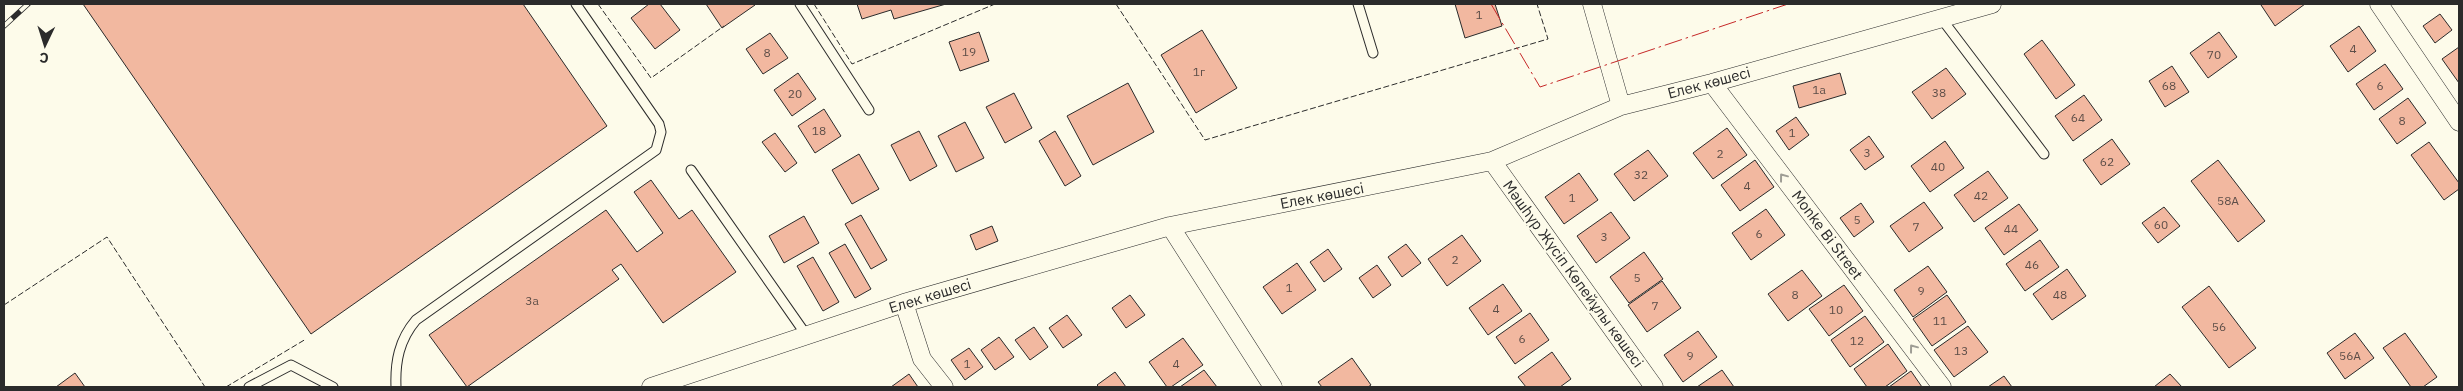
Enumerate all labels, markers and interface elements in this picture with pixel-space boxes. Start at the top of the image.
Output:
house number: 1 [1475,7,1483,22]
north arrow [20,20,70,70]
house number: 4 [2349,41,2357,56]
house number: 19 [962,44,976,59]
house number: 8 [763,45,771,60]
house number: 70 [2207,47,2221,62]
text: С [39,49,49,67]
street label: Елек көшесі [1665,62,1752,103]
house number: 1г [1193,64,1205,79]
house number: 68 [2162,78,2176,93]
house number: 6 [2376,78,2384,93]
house number: 1а [1812,82,1826,97]
house number: 38 [1932,85,1946,100]
house number: 20 [788,86,802,101]
house number: 64 [2071,110,2085,125]
house number: 8 [2398,113,2406,128]
house number: 18 [812,123,826,138]
house number: 1 [1788,125,1796,140]
house number: 3 [1863,145,1871,160]
house number: 2 [1716,146,1724,161]
house number: 62 [2100,154,2114,169]
house number: 40 [1931,159,1945,174]
house number: 32 [1634,167,1648,182]
one-way arrow [1780,173,1789,183]
street label: Мәшһүр Жүсіп Көпейұлы көшесі [1499,176,1648,371]
street label: Елек көшесі [1278,178,1366,213]
house number: 4 [1743,178,1751,193]
street label: Monke Bi Street [1788,186,1867,283]
house number: 42 [1974,188,1988,203]
house number: 1 [1568,190,1576,205]
house number: 58А [2217,193,2239,208]
house number: 5 [1853,212,1861,227]
house number: 60 [2154,217,2168,232]
house number: 7 [1912,219,1920,234]
house number: 44 [2004,221,2018,236]
house number: 6 [1755,226,1763,241]
house number: 3 [1600,229,1608,244]
house number: 2 [1451,252,1459,267]
house number: 46 [2025,257,2039,272]
house number: 5 [1633,270,1641,285]
street label: Елек көшесі [886,274,973,317]
house number: 1 [1285,280,1293,295]
house number: 9 [1917,283,1925,298]
house number: 8 [1791,287,1799,302]
house number: 48 [2053,287,2067,302]
house number: 3а [525,293,539,308]
house number: 7 [1651,298,1659,313]
house number: 4 [1492,301,1500,316]
house number: 10 [1829,302,1843,317]
house number: 11 [1933,313,1947,328]
house number: 56 [2212,319,2226,334]
house number: 6 [1518,331,1526,346]
house number: 12 [1850,333,1864,348]
house number: 13 [1954,343,1968,358]
one-way arrow [1910,345,1918,354]
house number: 9 [1686,348,1694,363]
house number: 56А [2339,348,2361,363]
house number: 1 [963,356,971,371]
house number: 4 [1172,356,1180,371]

